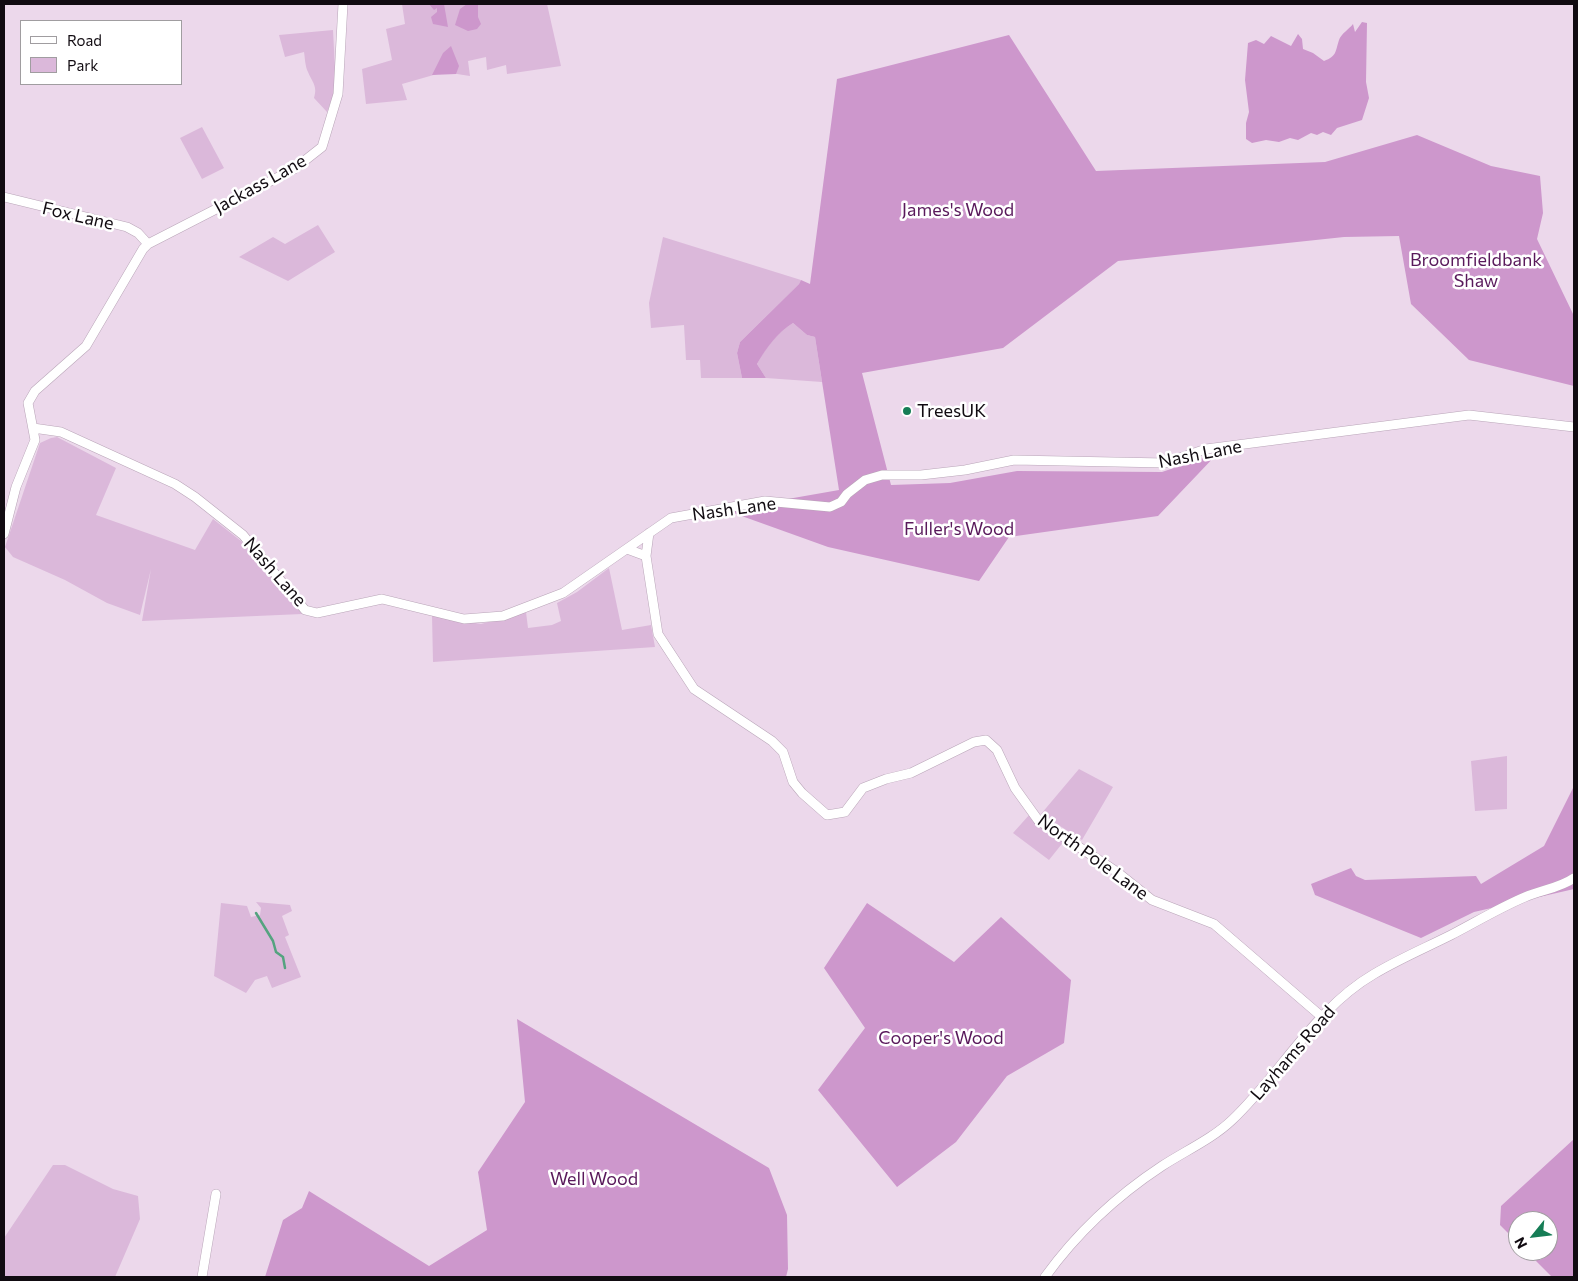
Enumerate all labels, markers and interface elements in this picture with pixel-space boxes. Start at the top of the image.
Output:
legend [20,20,182,85]
text: Road [67,31,102,49]
text: Park [67,56,98,74]
street label: Jackass Lane [210,150,310,218]
street label: Fox Lane [40,197,116,235]
park label: James's Wood [902,199,1014,221]
park label: Broomfieldbank Shaw [1410,249,1542,292]
place label: TreesUK [917,400,986,422]
marker: TreesUK [901,405,913,417]
street label: Nash Lane [1156,435,1244,473]
street label: Nash Lane [691,492,777,526]
park label: Fuller's Wood [904,518,1014,540]
street label: Nash Lane [239,533,311,611]
street label: North Pole Lane [1033,810,1153,904]
street label: Layhams Road [1246,1001,1340,1105]
park label: Cooper's Wood [878,1027,1004,1049]
park label: Well Wood [550,1168,638,1190]
north arrow [1508,1211,1558,1261]
text: N [1510,1234,1530,1252]

